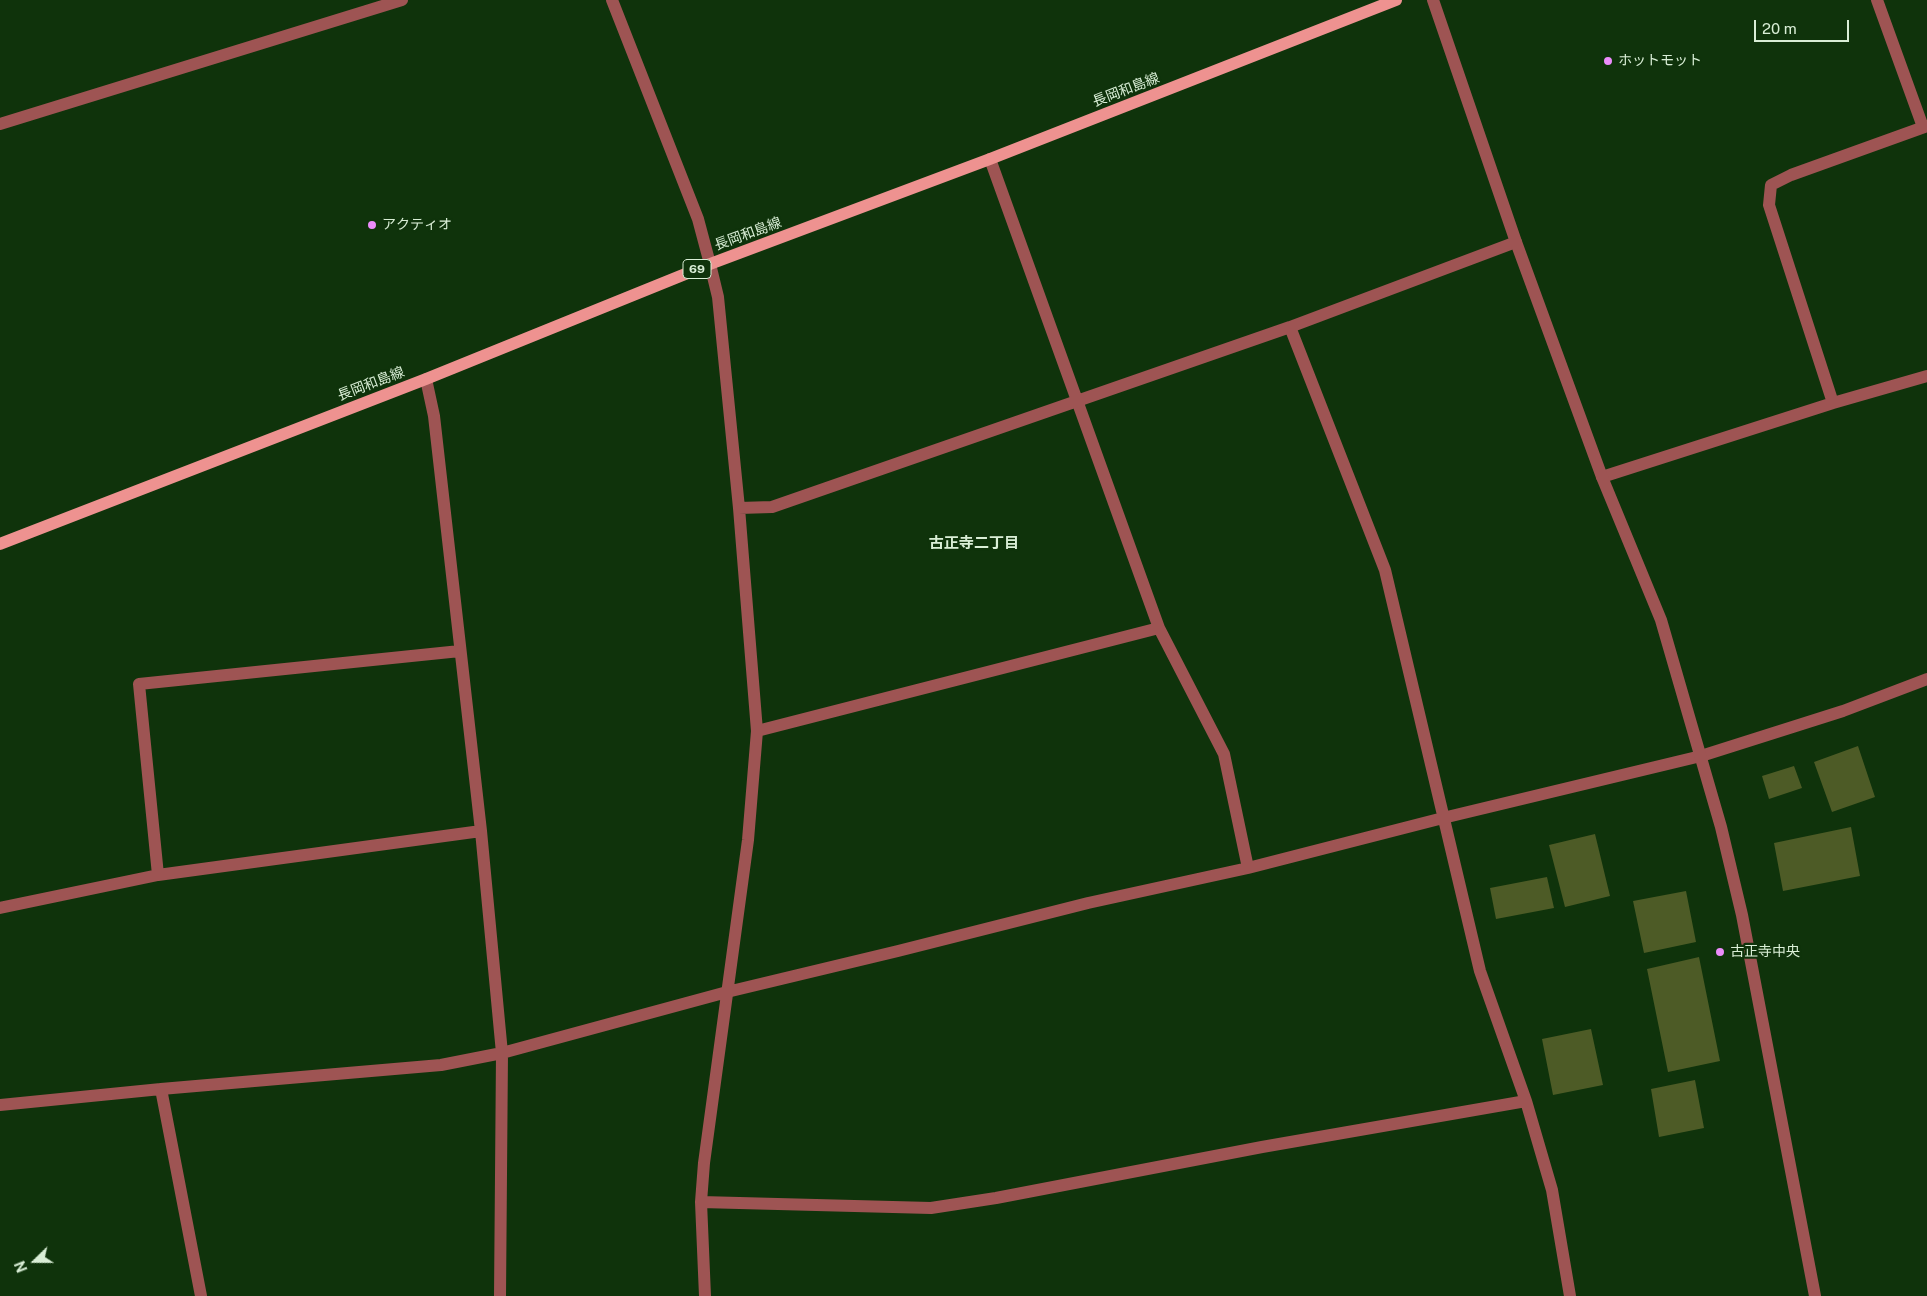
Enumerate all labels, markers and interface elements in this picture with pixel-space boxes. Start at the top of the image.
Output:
scale bar [1757,10,1852,42]
text: 20 m [1762,20,1797,37]
place label: ホットモット [1618,53,1702,69]
marker: ホットモット [1602,55,1614,67]
street label: 長岡和島線 [1090,70,1162,110]
street label: 長岡和島線 [712,214,784,254]
place label: アクティオ [382,217,452,233]
marker: アクティオ [366,219,378,231]
road number: 69 [683,260,711,278]
street label: 長岡和島線 [335,364,407,404]
district label: 古正寺二丁目 [929,534,1019,552]
place label: 古正寺中央 [1730,944,1800,960]
marker: 古正寺中央 [1714,946,1726,958]
north arrow [10,1236,60,1286]
text: N [12,1259,31,1275]

